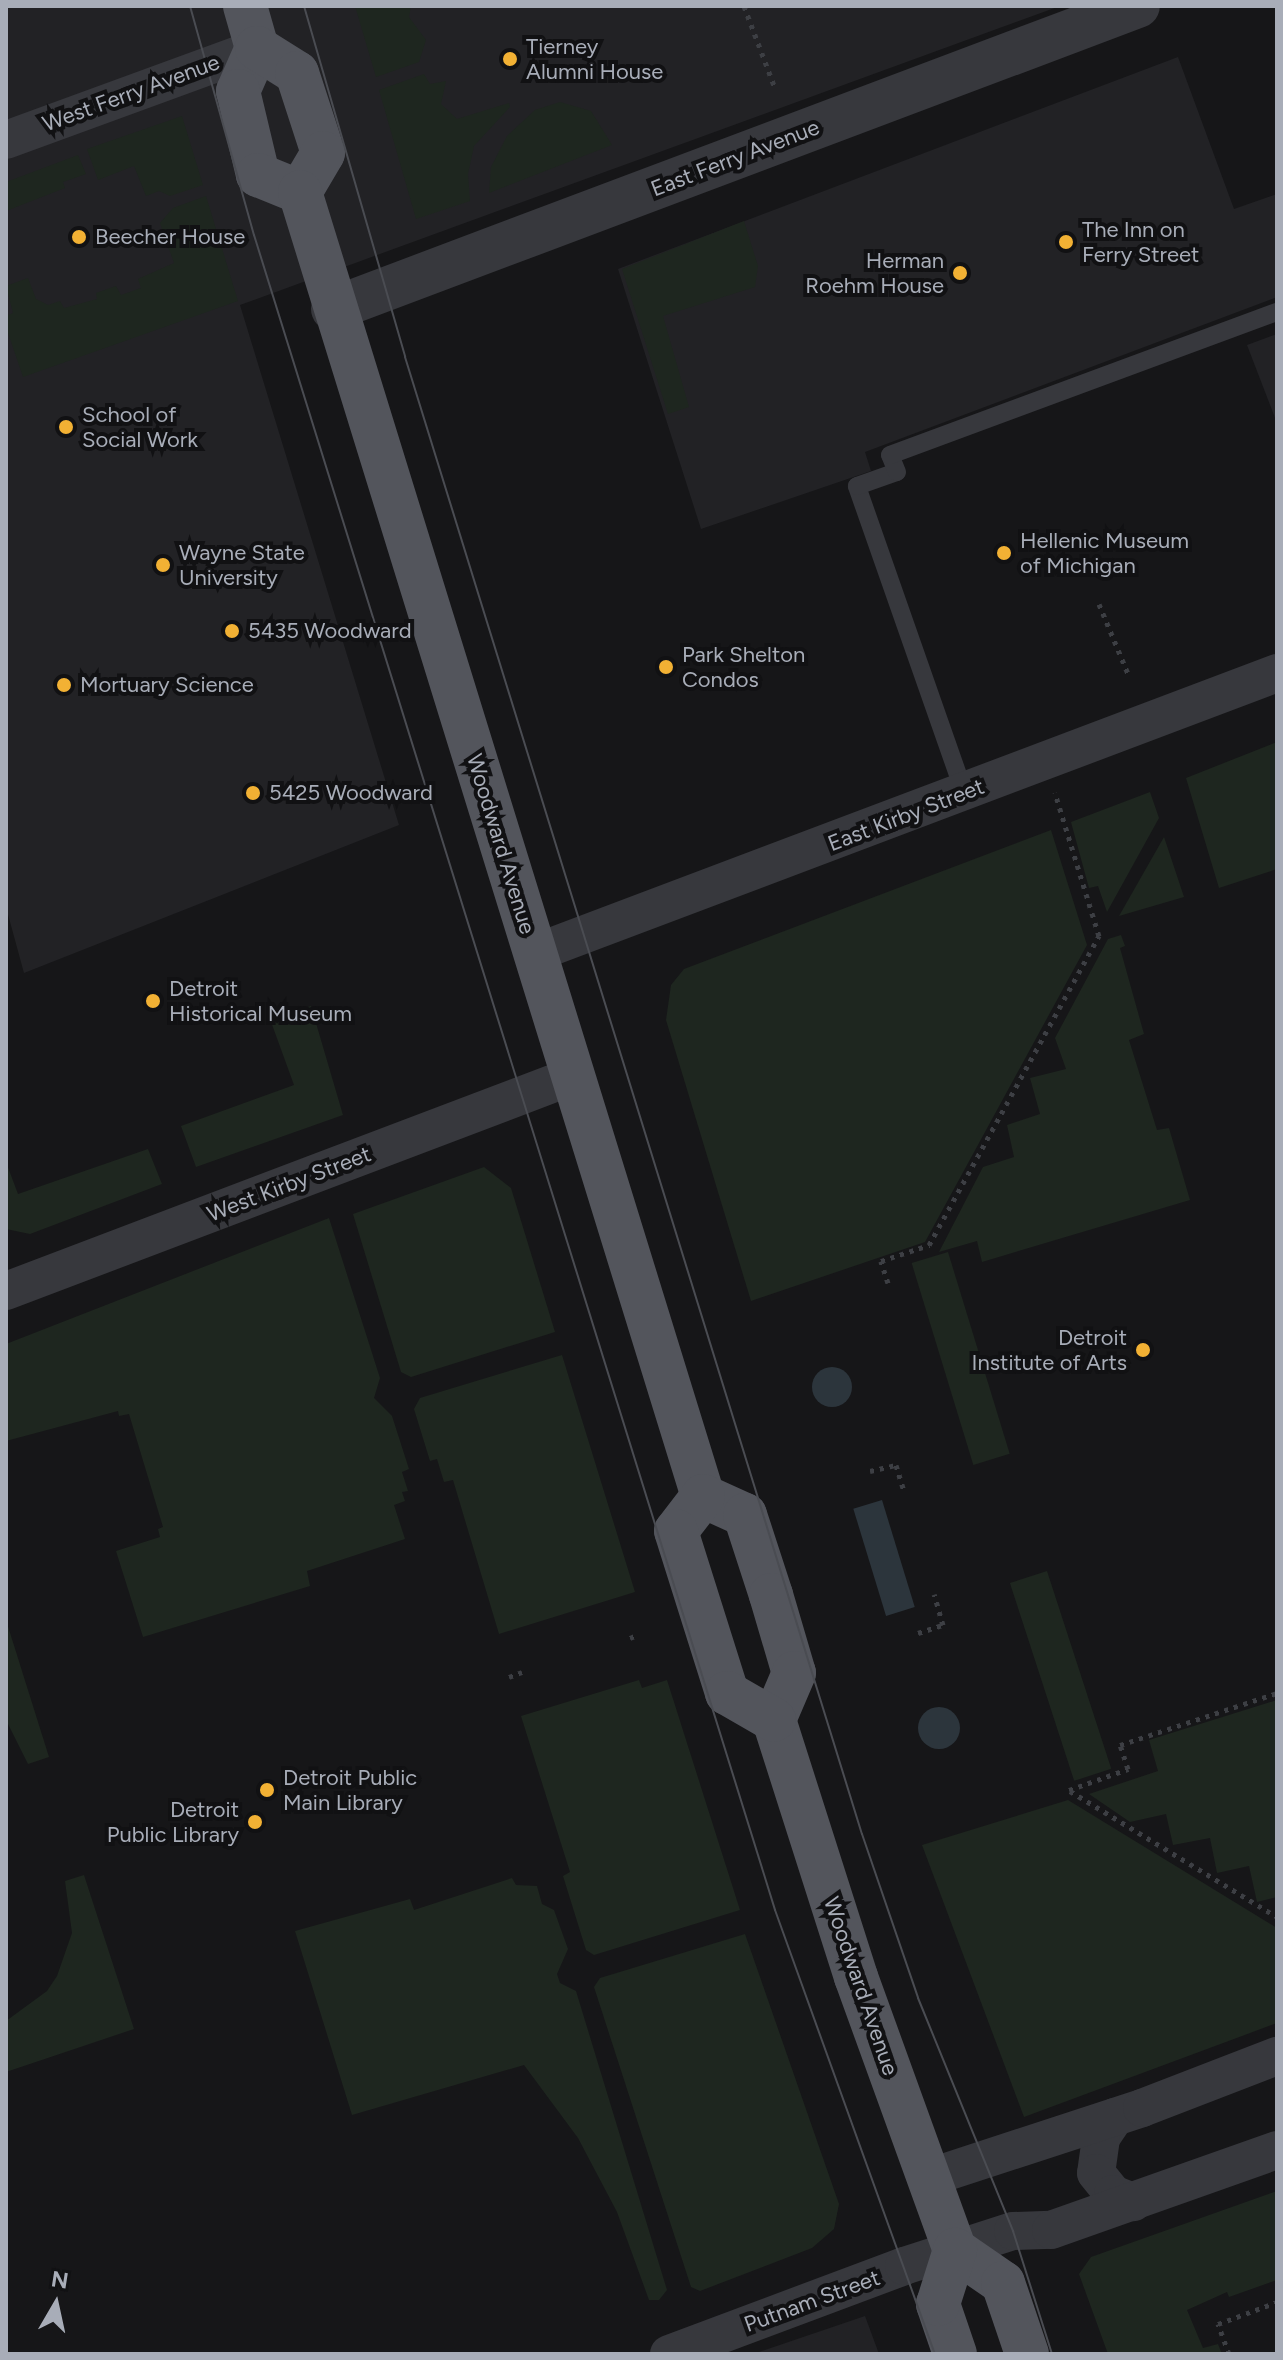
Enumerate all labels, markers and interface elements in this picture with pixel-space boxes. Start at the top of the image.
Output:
place label: Tierney Alumni House [526,33,663,84]
street label: West Ferry Avenue [39,49,223,137]
marker: Tierney Alumni House [501,50,519,68]
street label: East Ferry Avenue [647,114,823,202]
place label: The Inn on Ferry Street [1082,216,1199,268]
place label: Beecher House [95,224,245,250]
marker: Beecher House [70,228,88,246]
marker: The Inn on Ferry Street [1057,233,1075,251]
place label: Herman Roehm House [805,247,944,298]
marker: Herman Roehm House [951,264,969,282]
place label: School of Social Work [82,401,198,452]
marker: School of Social Work [57,418,75,436]
place label: Hellenic Museum of Michigan [1020,527,1189,578]
place label: Wayne State University [179,539,305,590]
marker: Hellenic Museum of Michigan [995,544,1013,562]
marker: Wayne State University [154,556,172,574]
place label: 5435 Woodward [248,618,412,644]
marker: 5435 Woodward [223,622,241,640]
place label: Park Shelton Condos [682,641,805,692]
marker: Park Shelton Condos [657,658,675,676]
place label: Mortuary Science [80,672,254,698]
marker: Mortuary Science [55,676,73,694]
street label: Woodward Avenue [461,751,541,937]
street label: East Kirby Street [824,773,988,857]
place label: 5425 Woodward [269,780,433,806]
marker: 5425 Woodward [244,784,262,802]
place label: Detroit Historical Museum [169,975,352,1026]
marker: Detroit Historical Museum [144,992,162,1010]
street label: West Kirby Street [203,1141,375,1227]
place label: Detroit Institute of Arts [972,1324,1127,1376]
marker: Detroit Institute of Arts [1134,1341,1152,1359]
place label: Detroit Public Main Library [283,1764,417,1816]
marker: Detroit Public Main Library [258,1781,276,1799]
place label: Detroit Public Library [107,1796,239,1848]
marker: Detroit Public Library [246,1813,264,1831]
street label: Woodward Avenue [818,1893,904,2079]
north arrow [16,2264,96,2344]
street label: Putnam Street [741,2264,883,2338]
text: N [49,2265,70,2294]

